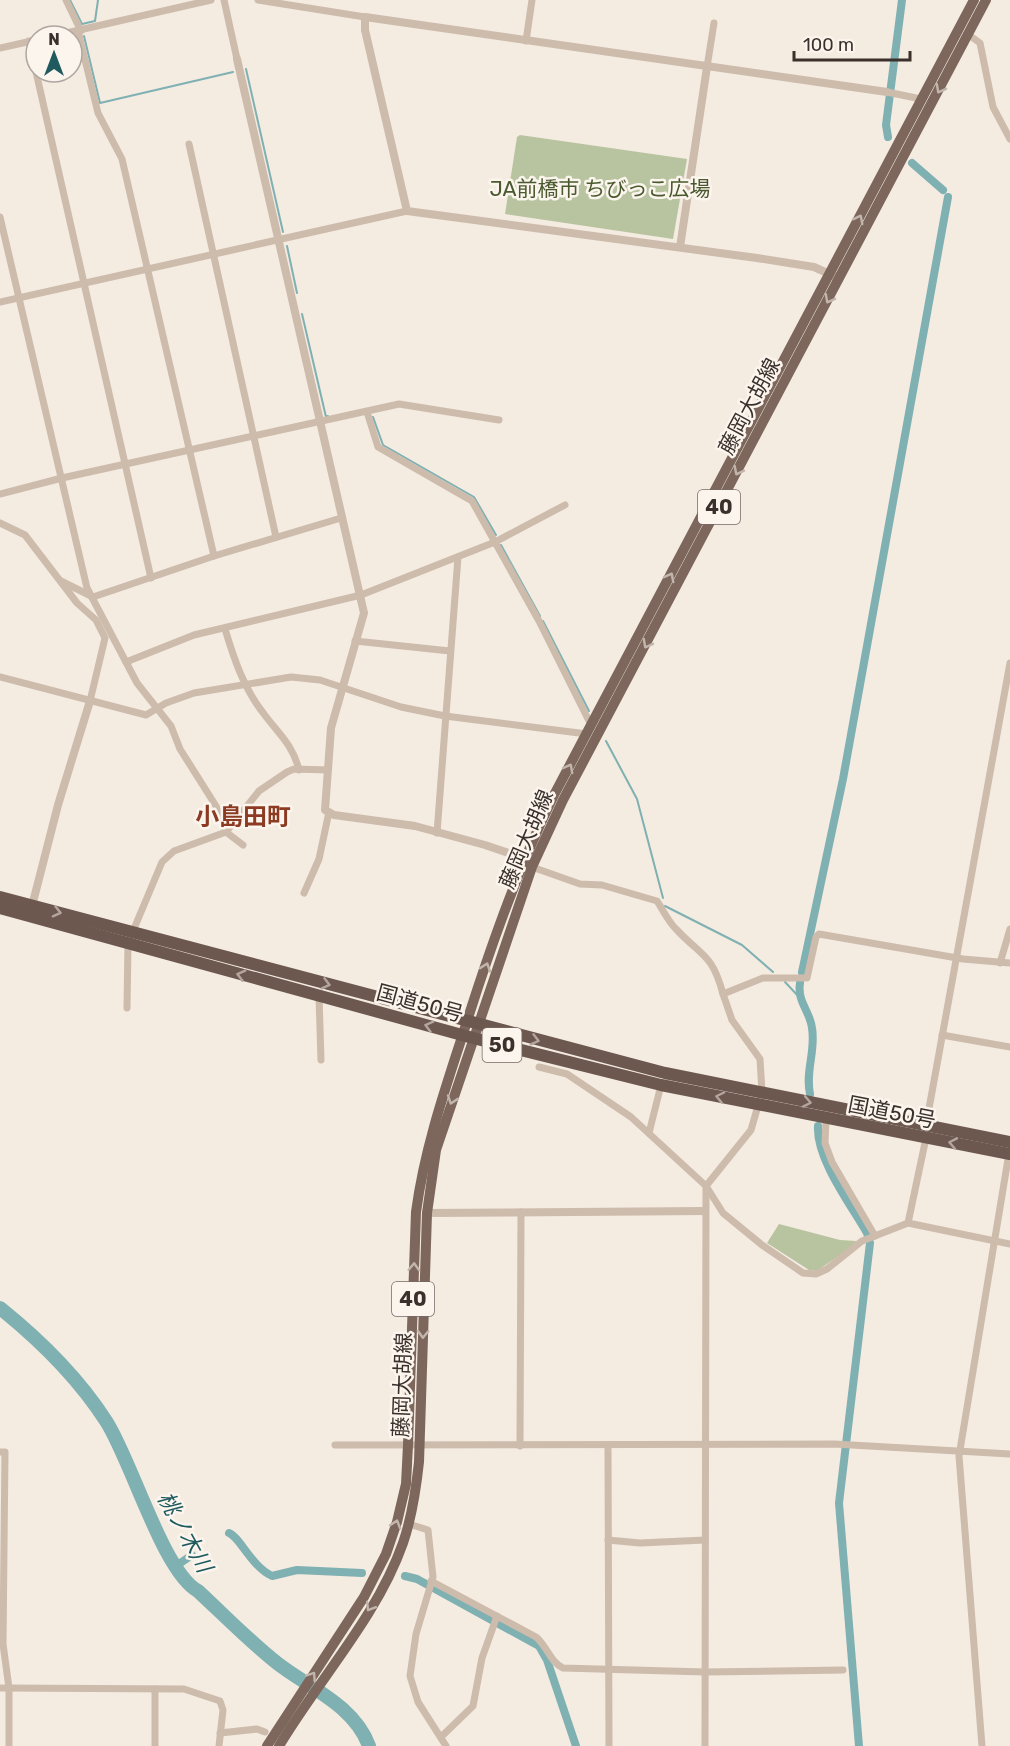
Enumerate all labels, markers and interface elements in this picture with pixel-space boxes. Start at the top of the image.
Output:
north arrow [24,24,84,84]
scale bar [794,24,910,62]
text: N [48,30,60,49]
text: 100 m [803,34,854,56]
one-way arrow [936,83,947,94]
park label: JA前橋市 ちびっこ広場 [489,176,711,201]
one-way arrow [852,214,863,225]
one-way arrow [825,292,836,303]
street label: 藤岡大胡線 [713,354,785,458]
one-way arrow [733,465,745,476]
road number: 40 [698,490,740,524]
one-way arrow [663,573,674,584]
one-way arrow [643,637,654,648]
one-way arrow [561,763,573,774]
street label: 藤岡大胡線 [494,786,558,892]
district label: 小島田町 [195,803,291,831]
one-way arrow [51,905,61,918]
one-way arrow [478,962,491,973]
one-way arrow [236,969,246,982]
one-way arrow [321,977,331,990]
street label: 国道50号 [374,979,466,1027]
one-way arrow [424,1020,434,1033]
road number: 50 [482,1028,522,1062]
one-way arrow [530,1033,540,1046]
one-way arrow [715,1091,725,1104]
street label: 国道50号 [846,1091,938,1133]
one-way arrow [801,1094,811,1107]
one-way arrow [446,1095,459,1105]
one-way arrow [948,1137,958,1150]
one-way arrow [408,1262,420,1271]
road number: 40 [392,1282,434,1316]
one-way arrow [417,1330,430,1339]
street label: 藤岡大胡線 [388,1332,416,1438]
water label: 桃ノ木川 [152,1487,219,1579]
one-way arrow [389,1519,401,1530]
one-way arrow [366,1600,377,1611]
one-way arrow [305,1671,316,1682]

